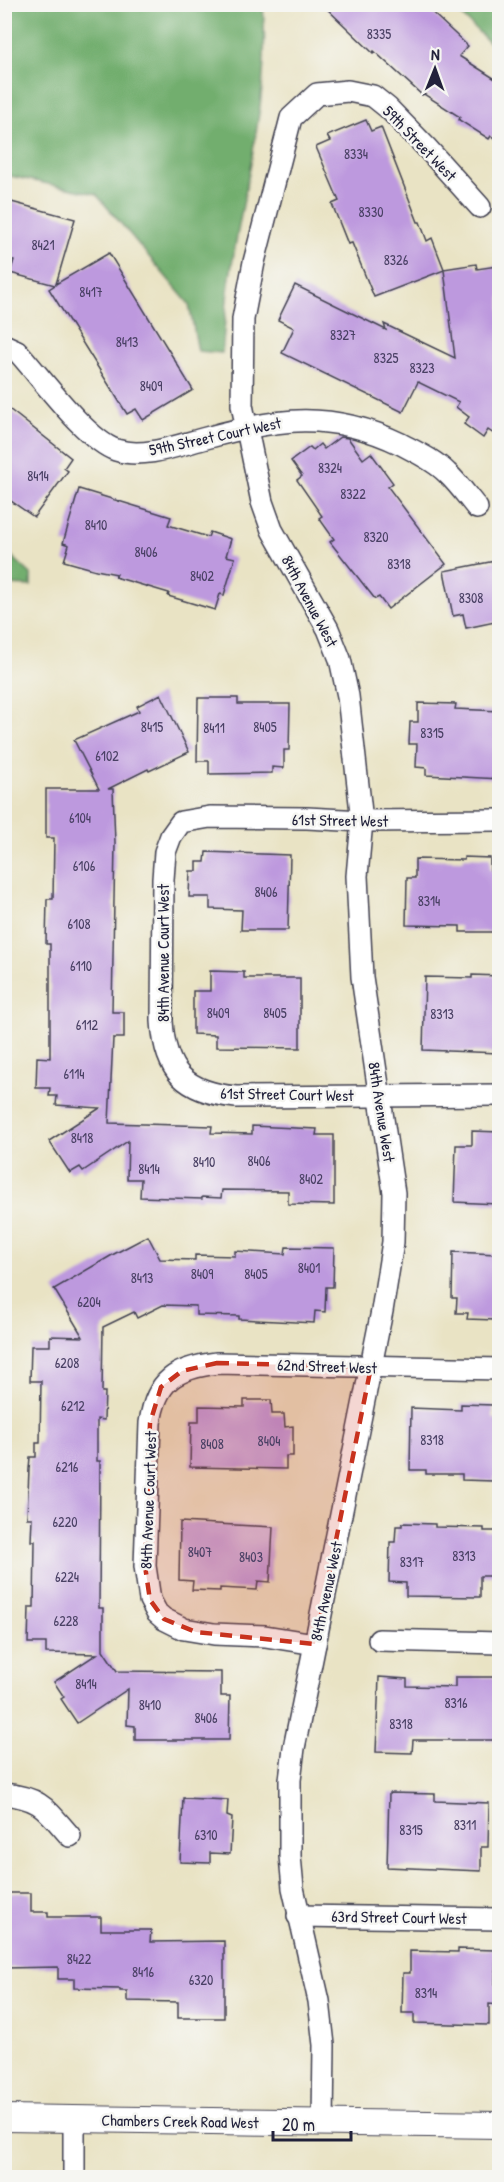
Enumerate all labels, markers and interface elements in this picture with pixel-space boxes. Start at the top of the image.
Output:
house number: 8335 [367,24,391,43]
north arrow [405,39,465,99]
text: N [431,43,440,65]
street label: 59th Street West [378,100,462,186]
house number: 8334 [344,144,368,163]
house number: 8330 [359,202,383,221]
house number: 8421 [32,235,54,254]
house number: 8326 [384,250,409,269]
house number: 8417 [79,282,103,301]
house number: 8327 [330,325,356,344]
house number: 8413 [116,332,138,351]
house number: 8325 [374,348,398,367]
house number: 8323 [409,358,435,377]
house number: 8409 [140,376,162,395]
street label: 59th Street Court West [147,411,283,461]
house number: 8324 [318,458,342,477]
house number: 8414 [27,466,49,485]
house number: 8322 [340,484,366,503]
house number: 8410 [85,515,107,534]
house number: 8320 [363,527,389,546]
house number: 8406 [134,542,158,561]
street label: 84th Avenue West [277,551,344,651]
house number: 8318 [387,554,411,573]
house number: 8402 [190,566,215,585]
house number: 8308 [459,588,483,607]
house number: 8415 [141,717,163,736]
house number: 8405 [253,717,277,736]
house number: 8411 [203,718,225,737]
house number: 8315 [420,723,444,742]
house number: 6102 [95,746,119,765]
house number: 6104 [69,808,91,827]
street label: 61st Street West [292,808,389,832]
house number: 6106 [73,856,96,875]
house number: 8406 [254,882,278,901]
street label: 84th Avenue Court West [152,884,174,1022]
house number: 8314 [418,891,440,910]
house number: 6108 [67,914,91,933]
house number: 6110 [70,956,92,975]
house number: 8409 [207,1003,229,1022]
house number: 8405 [263,1003,287,1022]
house number: 8313 [430,1004,454,1023]
house number: 6112 [76,1015,99,1034]
street label: 84th Avenue West [363,1060,401,1164]
house number: 6114 [64,1064,85,1083]
street label: 61st Street Court West [220,1082,354,1106]
house number: 8418 [71,1128,93,1147]
house number: 8406 [247,1151,271,1170]
house number: 8410 [193,1152,215,1171]
house number: 8414 [138,1159,160,1178]
house number: 8402 [299,1169,324,1188]
house number: 8401 [298,1258,320,1277]
house number: 8409 [191,1264,213,1283]
house number: 8405 [244,1264,268,1283]
house number: 8413 [131,1268,153,1287]
house number: 6204 [77,1292,101,1311]
house number: 6208 [55,1353,79,1372]
street label: 62nd Street West [277,1353,378,1379]
house number: 6212 [61,1396,85,1415]
street label: 84th Avenue Court West [135,1430,161,1569]
house number: 8318 [420,1430,444,1449]
house number: 8404 [258,1431,280,1450]
house number: 8408 [200,1434,224,1453]
house number: 6216 [56,1457,79,1476]
house number: 6220 [53,1512,77,1531]
street label: 84th Avenue West [305,1539,347,1643]
house number: 8407 [188,1542,212,1561]
house number: 8313 [452,1546,476,1565]
house number: 8403 [239,1547,263,1566]
house number: 8317 [400,1552,424,1571]
house number: 6224 [55,1567,79,1586]
house number: 6228 [54,1611,78,1630]
house number: 8414 [75,1674,97,1693]
house number: 8316 [444,1693,468,1712]
house number: 8410 [139,1695,161,1714]
house number: 8406 [194,1708,218,1727]
house number: 8318 [389,1714,413,1733]
house number: 8311 [454,1815,476,1834]
house number: 8315 [399,1820,423,1839]
house number: 6310 [194,1825,218,1844]
street label: 63rd Street Court West [331,1905,467,1929]
house number: 8422 [67,1949,92,1968]
house number: 8416 [132,1962,154,1981]
house number: 6320 [189,1970,213,1989]
house number: 8314 [415,1983,437,2002]
scale bar [273,2104,351,2142]
street label: Chambers Creek Road West [101,2109,259,2133]
text: 20 m [282,2112,315,2137]

